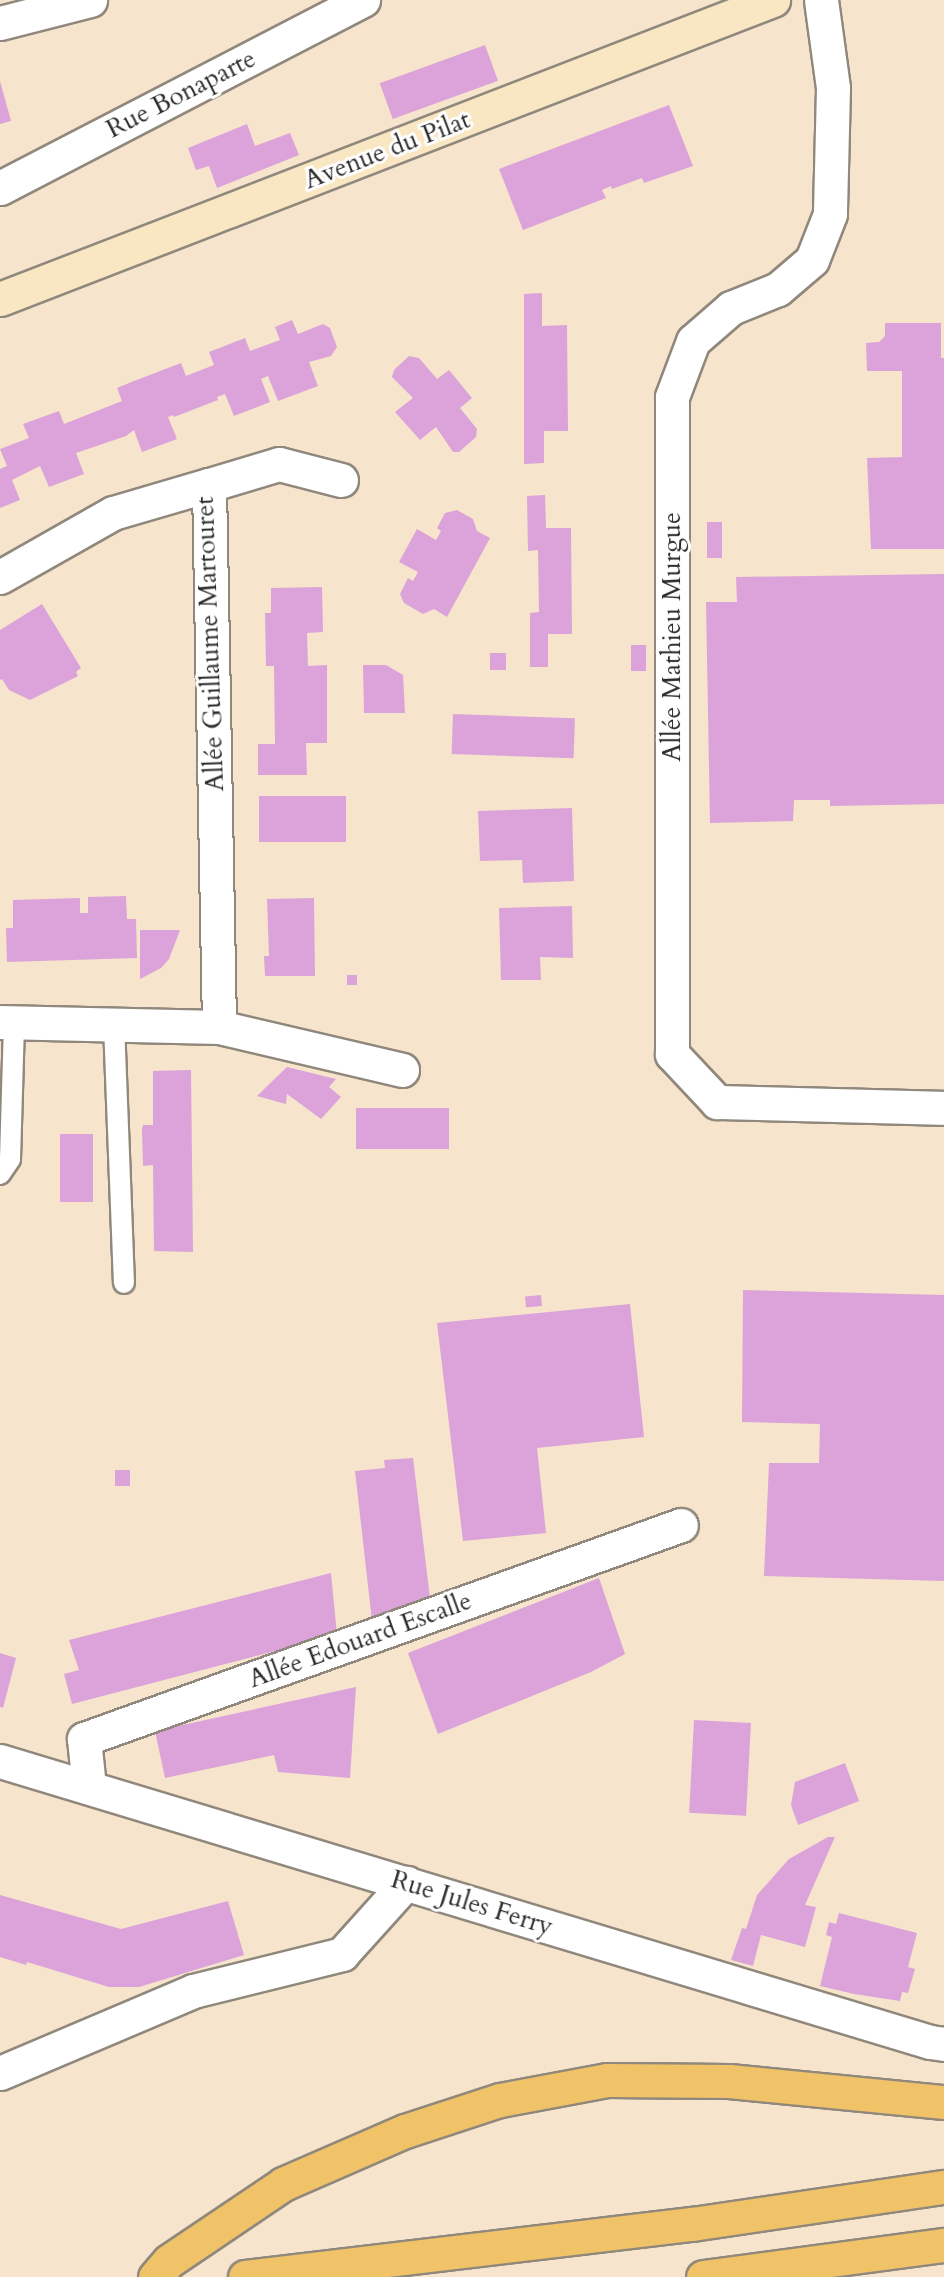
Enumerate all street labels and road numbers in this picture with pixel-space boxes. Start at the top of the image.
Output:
street label: Rue Bonaparte [101,43,261,145]
street label: Avenue du Pilat [300,104,474,196]
street label: Allée Guillaume Martouret [189,496,231,792]
street label: Allée Mathieu Murgue [656,512,688,762]
street label: Allée Edouard Escalle [244,1585,476,1695]
street label: Rue Jules Ferry [387,1864,557,1942]

